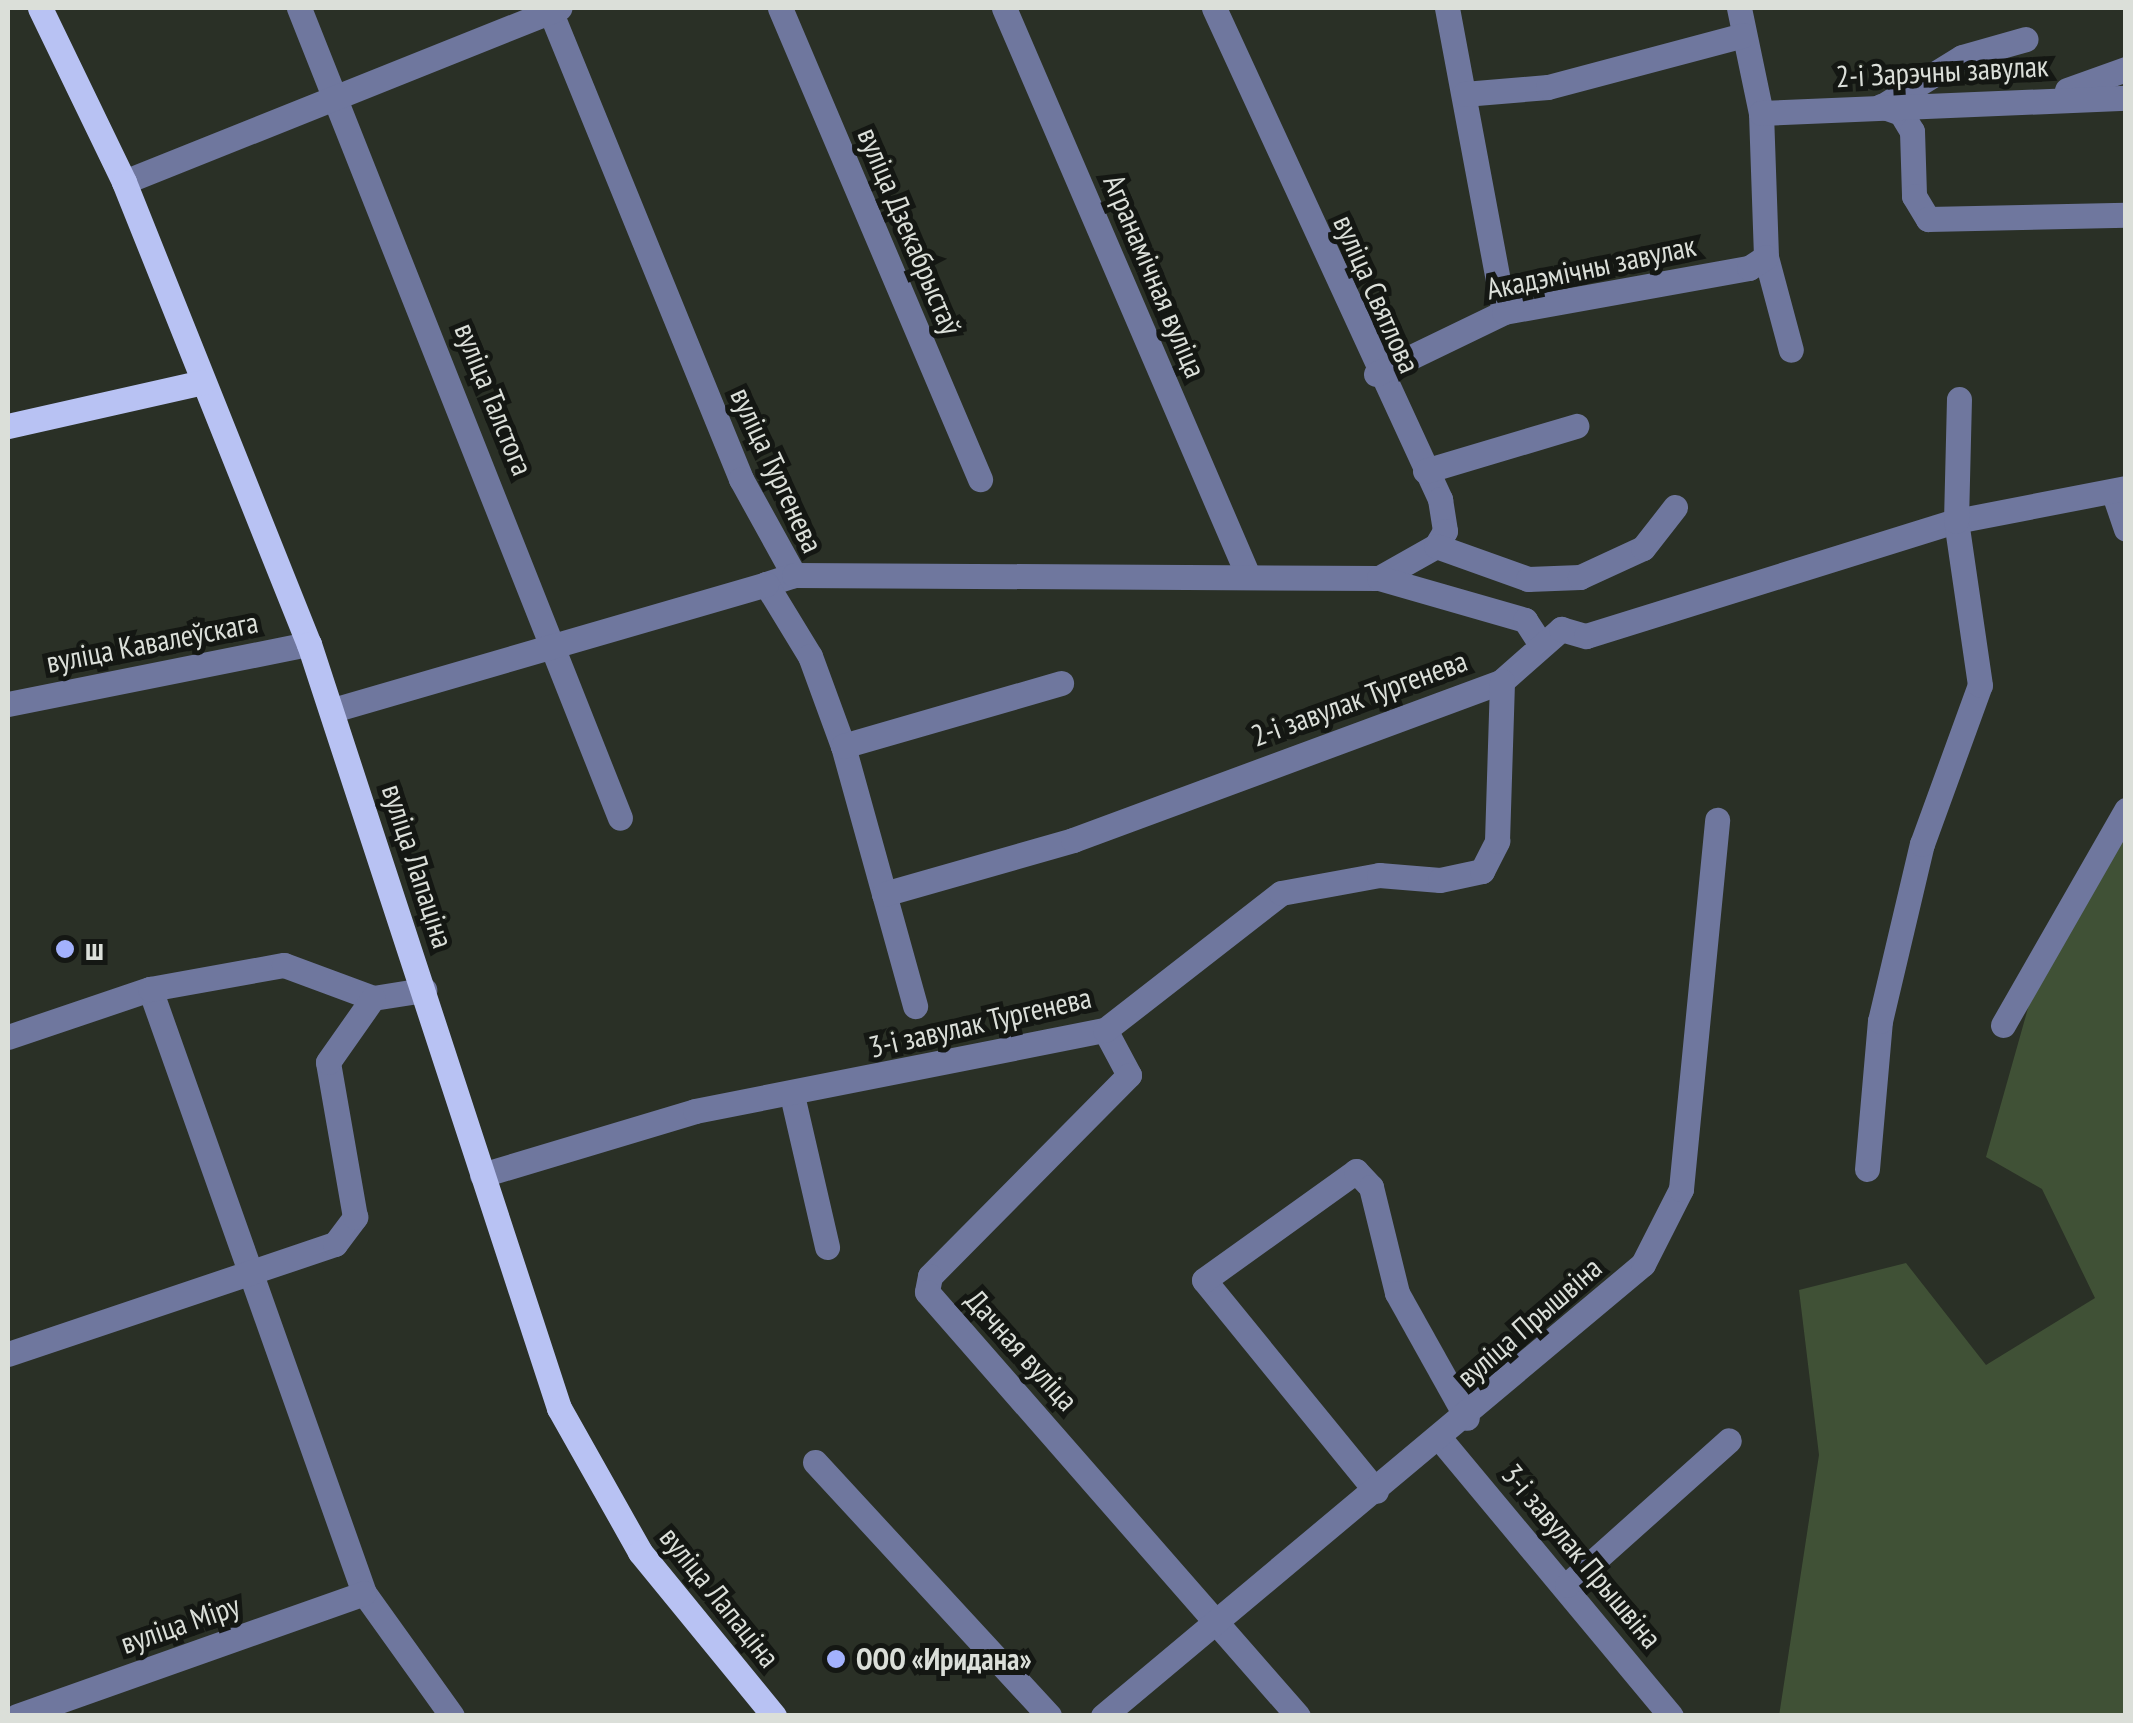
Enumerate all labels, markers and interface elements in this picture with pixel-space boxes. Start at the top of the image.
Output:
street label: 2-і Зарэчны завулак [1835,47,2049,95]
street label: вуліца Дзекабрыстаў [850,122,970,340]
street label: Агранамічная вуліца [1096,169,1214,383]
street label: вуліца Святлова [1326,209,1428,379]
street label: Акадэмічны завулак [1483,227,1699,307]
street label: вуліца Талстога [447,317,541,481]
street label: вуліца Тургенева [723,382,831,558]
street label: вуліца Кавалеўскага [43,604,261,680]
street label: 2-і завулак Тургенева [1246,642,1472,754]
street label: вуліца Лапаціна [375,780,461,952]
place label: ш [85,931,104,967]
marker: ш [54,938,76,960]
street label: 3-і завулак Тургенева [865,979,1095,1065]
street label: вуліца Прышвіна [1449,1249,1609,1395]
street label: Дачная вуліца [958,1282,1086,1418]
street label: 3-і завулак Прышвіна [1495,1457,1669,1655]
street label: вуліца Лапаціна [652,1520,788,1674]
street label: вуліца Міру [116,1587,244,1661]
place label: ООО «Иридана» [856,1641,1032,1677]
marker: ООО «Иридана» [825,1648,847,1670]

